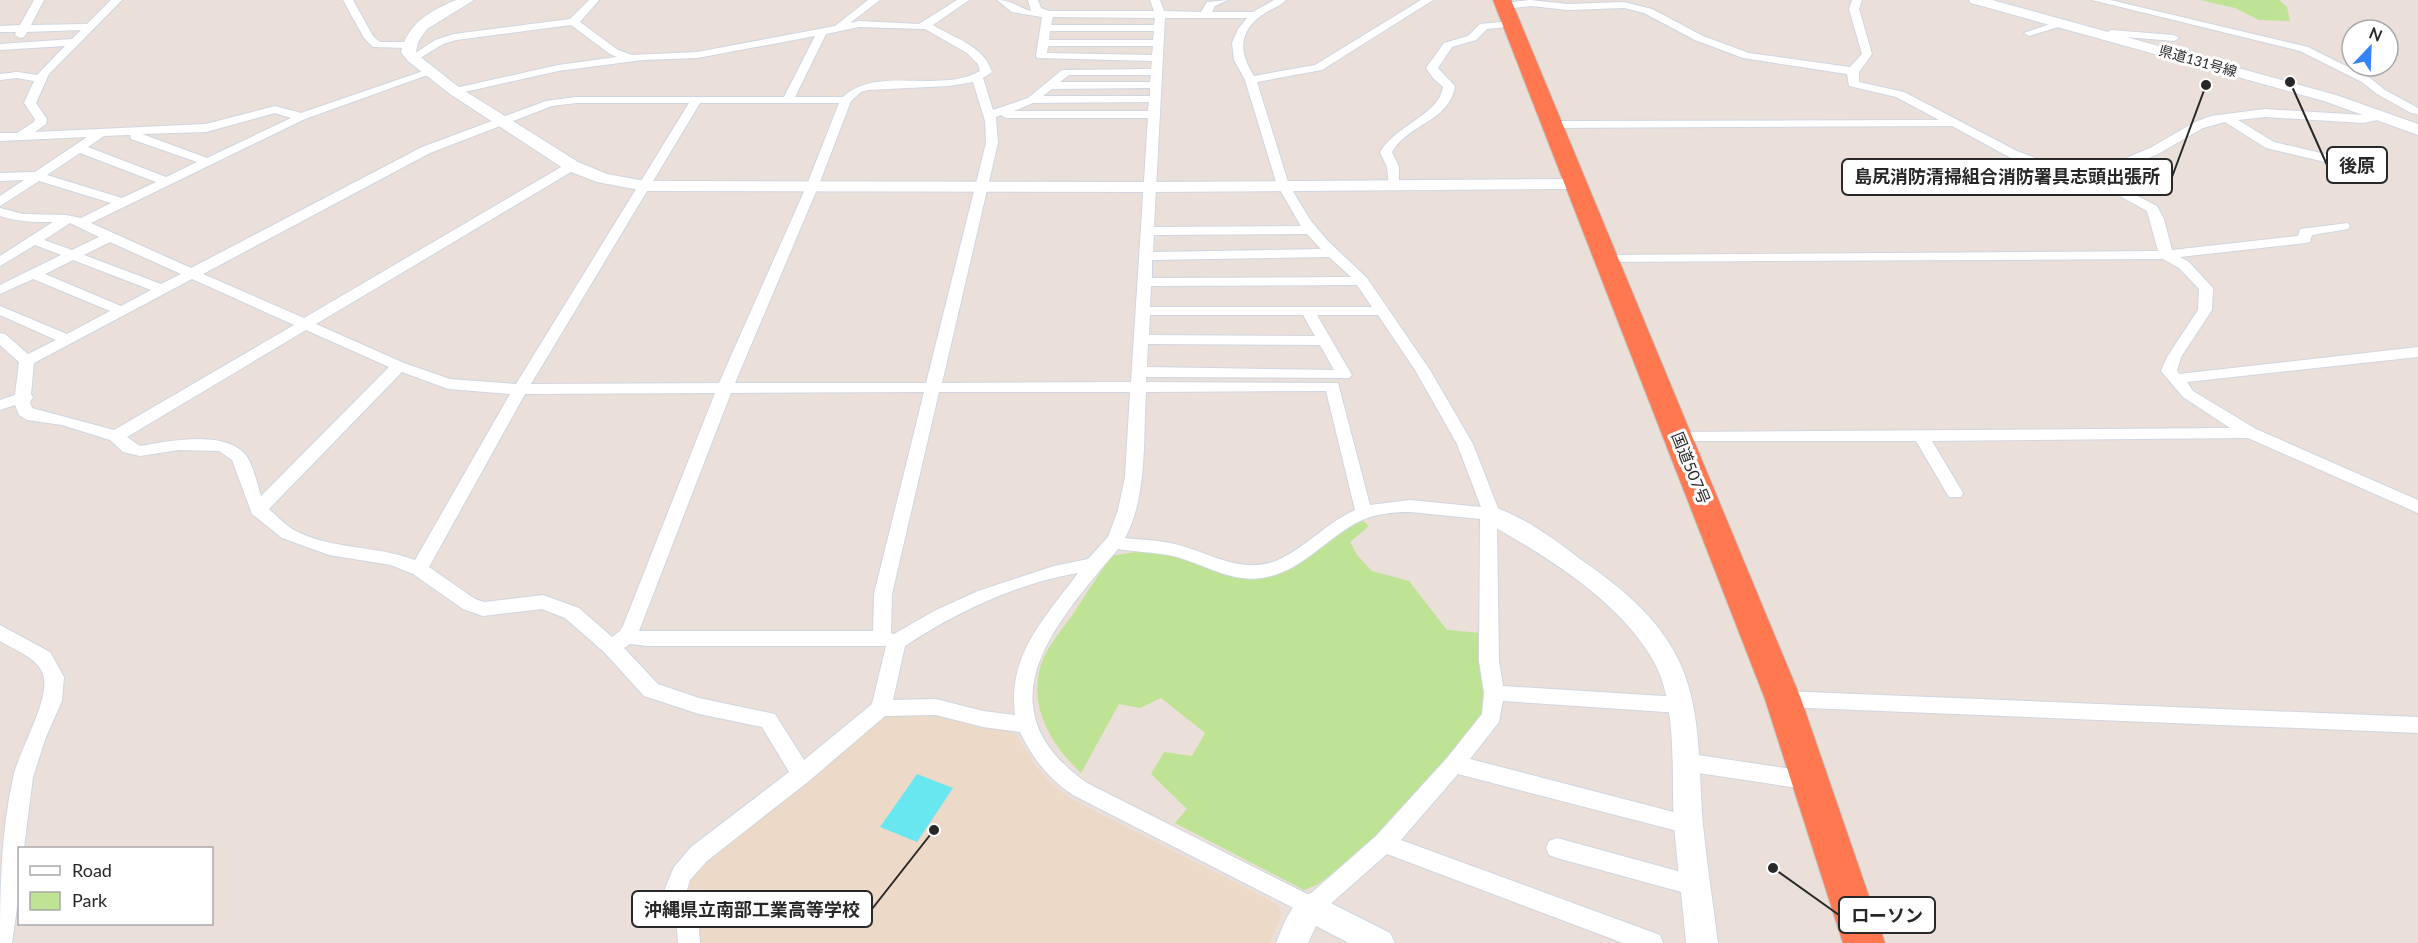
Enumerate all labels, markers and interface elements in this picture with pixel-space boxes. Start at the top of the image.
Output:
north arrow [2340,18,2400,78]
text: N [2367,23,2385,45]
street label: 県道131号線 [2157,41,2239,80]
callout: 後原 [2327,147,2387,183]
text: 後原 [2339,154,2375,176]
callout: 島尻消防清掃組合消防署具志頭出張所 [1842,159,2172,195]
text: 島尻消防清掃組合消防署具志頭出張所 [1854,165,2160,187]
street label: 国道507号 [1668,429,1714,507]
legend [18,847,213,925]
text: Road [72,859,112,881]
text: Park [72,889,108,911]
callout: 沖縄県立南部工業高等学校 [632,891,872,927]
callout: ローソン [1839,897,1935,933]
text: 沖縄県立南部工業高等学校 [644,898,860,920]
text: ローソン [1851,904,1923,926]

